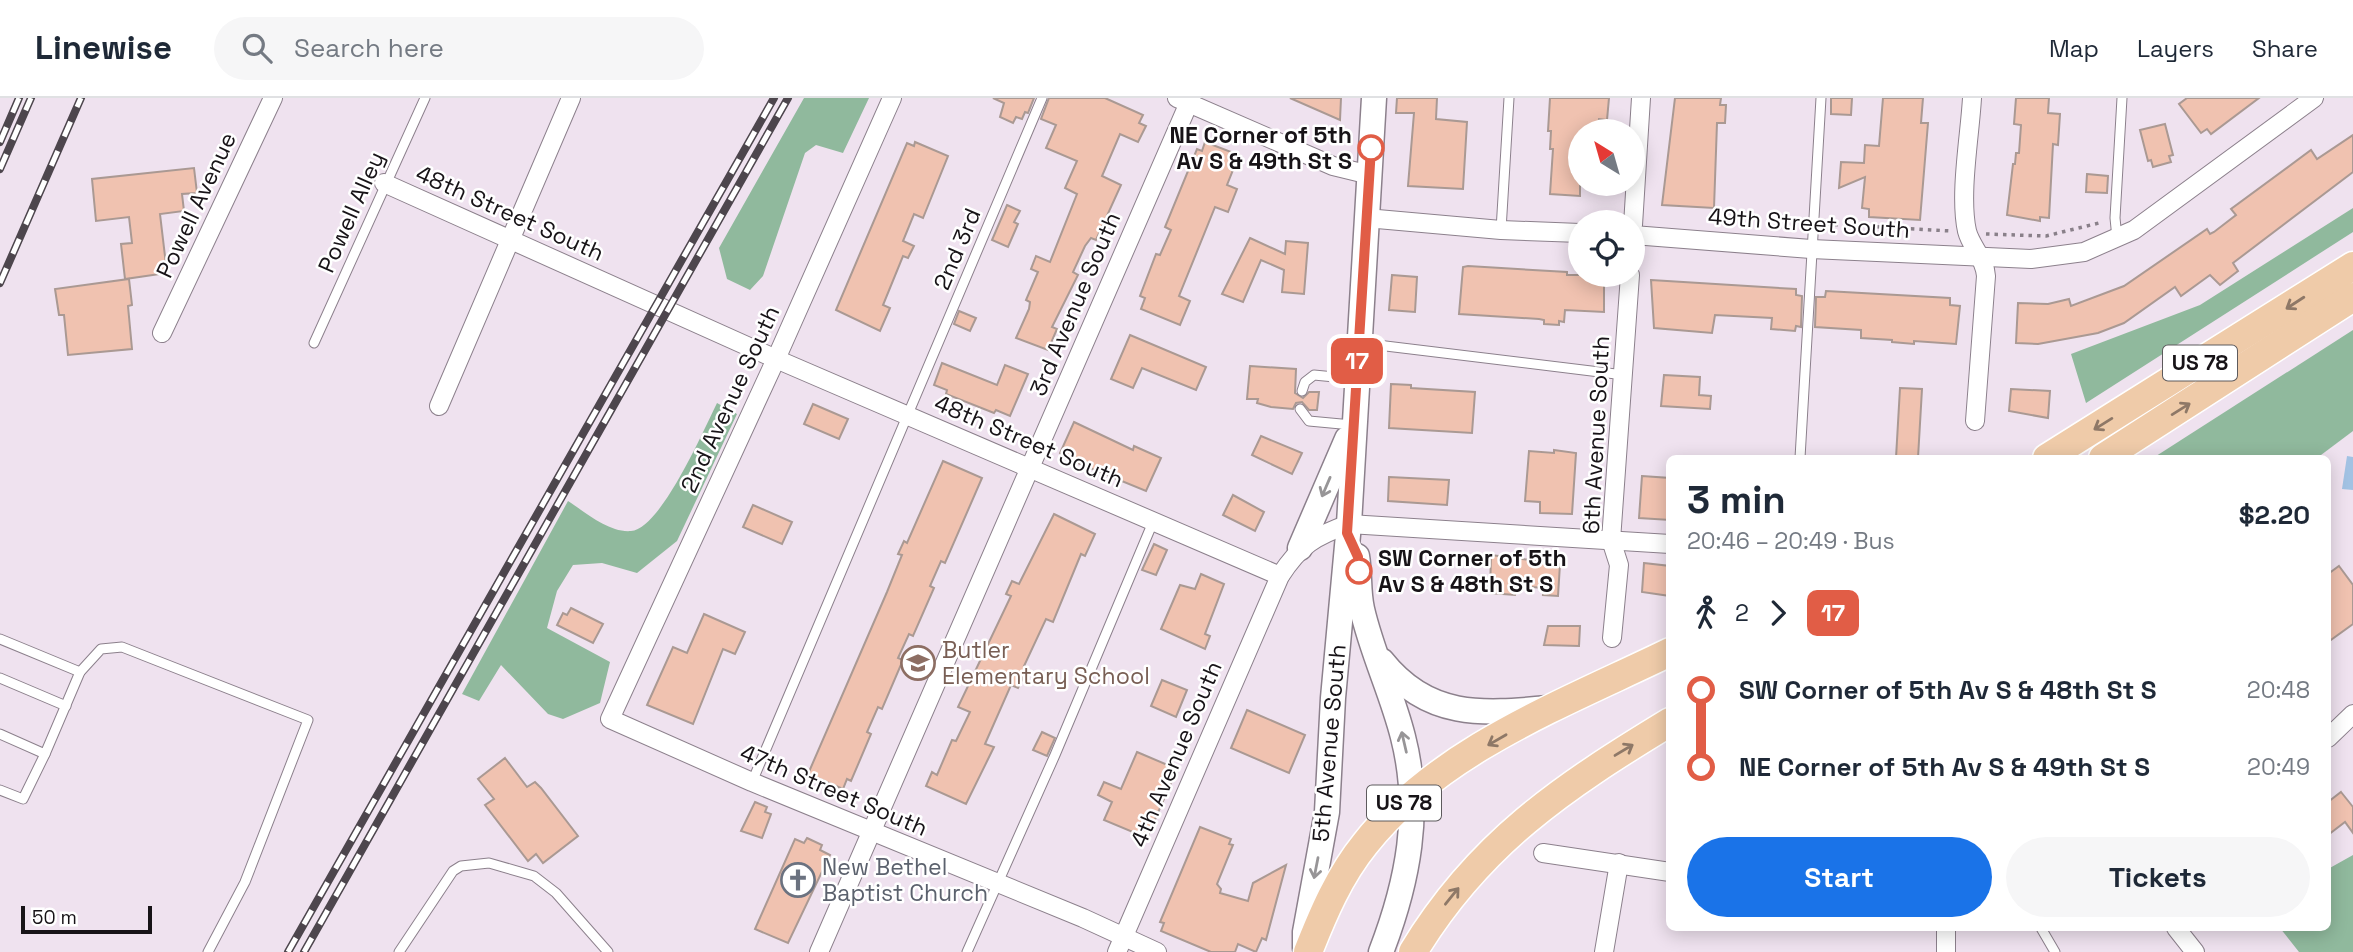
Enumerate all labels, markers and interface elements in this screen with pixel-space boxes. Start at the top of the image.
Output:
search box [214,17,704,80]
text: Linewise [35,27,172,69]
icon: search [238,29,276,67]
text: Search here [294,31,444,65]
text: Map [2049,33,2099,64]
text: Layers [2137,33,2214,64]
text: Share [2252,33,2318,64]
north arrow [1568,119,1645,196]
map controls [1568,119,1645,287]
place label: NE Corner of 5th Av S & 49th St S [1170,120,1352,176]
street label: Powell Avenue [149,127,243,283]
marker: NE Corner of 5th Av S & 49th St S [1358,135,1384,161]
street label: Powell Alley [311,147,391,277]
street label: 48th Street South [411,158,609,268]
street label: 49th Street South [1707,201,1911,245]
street label: 2nd 3rd [926,204,988,294]
street label: 3rd Avenue South [1023,208,1127,400]
button: locate [1568,210,1645,287]
one-way arrow [2286,297,2306,311]
street label: 2nd Avenue South [674,301,786,497]
street label: 6th Avenue South [1576,335,1616,535]
line badge: 17 [1326,338,1388,384]
text: 17 [1345,345,1369,376]
road number: US 78 [2163,345,2237,380]
street label: 48th Street South [930,388,1128,494]
one-way arrow [2171,402,2191,416]
one-way arrow [2093,417,2113,431]
one-way arrow [1319,475,1332,497]
text: 3 min [1687,476,1786,524]
text: $2.20 [2239,498,2310,532]
text: 20:46 – 20:49 · Bus [1687,526,1895,556]
place label: SW Corner of 5th Av S & 48th St S [1378,543,1567,599]
marker: SW Corner of 5th Av S & 48th St S [1346,558,1372,584]
icon: walk [1687,594,1725,632]
icon: forward [1759,594,1797,632]
text: 17 [1821,597,1845,628]
text: 2 [1735,598,1749,628]
place label: Butler Elementary School [942,635,1150,691]
street label: 5th Avenue South [1305,643,1353,843]
school or university icon: Butler Elementary School [899,644,937,682]
street label: 4th Avenue South [1123,657,1229,851]
text: SW Corner of 5th Av S & 48th St S [1739,673,2157,707]
text: 20:48 [2247,675,2310,705]
one-way arrow [1397,731,1410,754]
one-way arrow [1487,733,1507,747]
street label: 47th Street South [736,737,932,843]
one-way arrow [1614,742,1634,756]
text: NE Corner of 5th Av S & 49th St S [1739,750,2150,784]
text: 20:49 [2247,752,2310,782]
road number: US 78 [1367,786,1441,820]
button: Start [1687,837,1992,917]
button: Tickets [2006,837,2310,917]
place label: New Bethel Baptist Church [822,852,988,908]
one-way arrow [1309,857,1323,879]
church icon: New Bethel Baptist Church [779,861,817,899]
one-way arrow [1444,888,1460,906]
scale bar [21,903,152,935]
text: 50 m [32,905,77,930]

